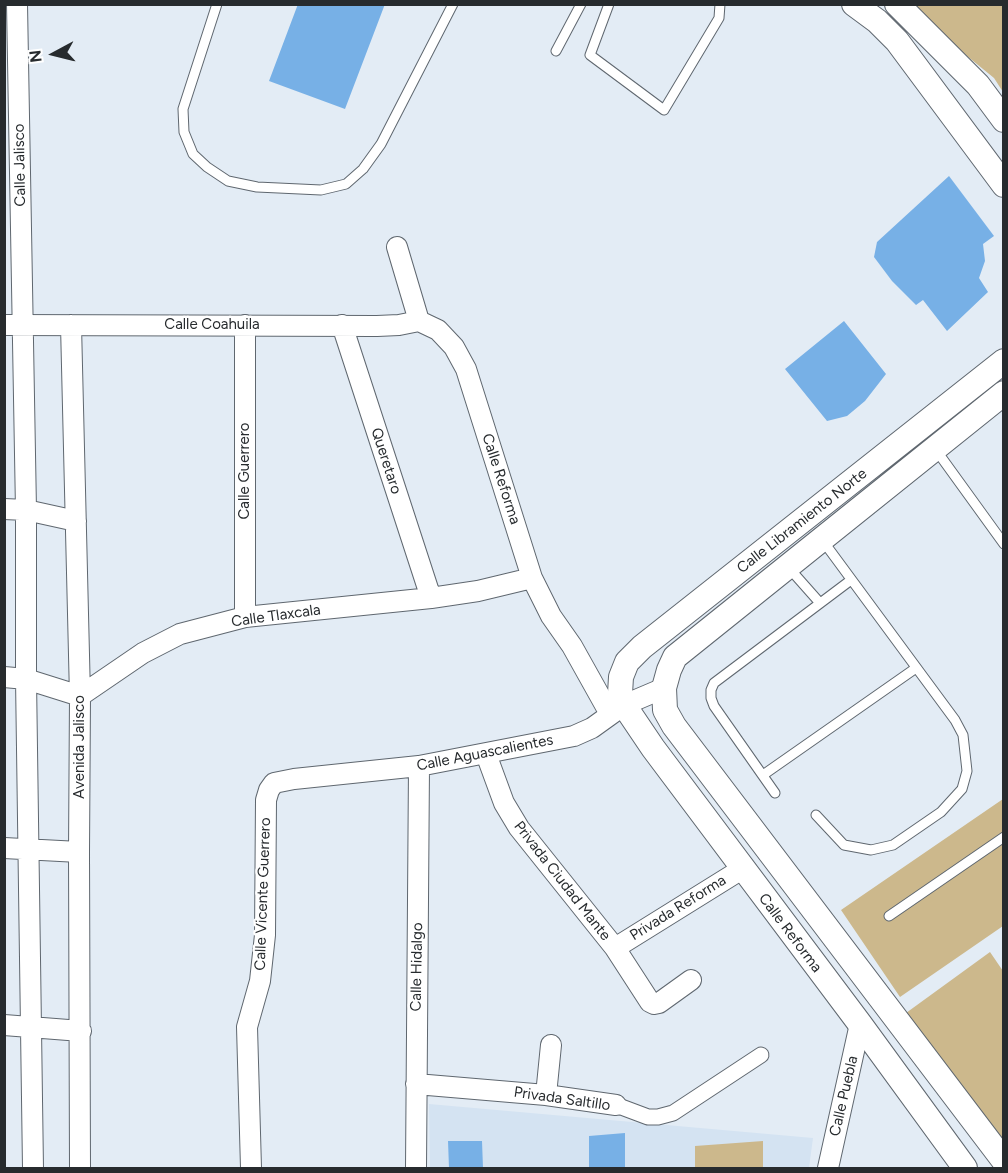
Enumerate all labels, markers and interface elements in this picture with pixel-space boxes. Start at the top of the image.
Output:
north arrow [24,24,84,84]
text: N [25,49,46,64]
street label: Calle Jalisco [10,123,30,207]
street label: Calle Coahuila [164,316,260,334]
street label: Calle Guerrero [236,422,254,520]
street label: Queretaro [367,426,405,496]
street label: Calle Reforma [478,431,524,527]
street label: Calle Libramiento Norte [733,465,871,577]
street label: Calle Tlaxcala [230,601,322,631]
street label: Avenida Jalisco [71,695,89,799]
street label: Calle Aguascalientes [415,731,555,775]
street label: Calle Vicente Guerrero [251,817,275,971]
street label: Privada Ciudad Mante [510,818,614,944]
street label: Privada Reforma [627,871,729,945]
street label: Calle Reforma [754,890,826,976]
street label: Calle Hidalgo [407,922,427,1012]
street label: Calle Puebla [826,1054,862,1138]
street label: Privada Saltillo [513,1083,611,1115]

